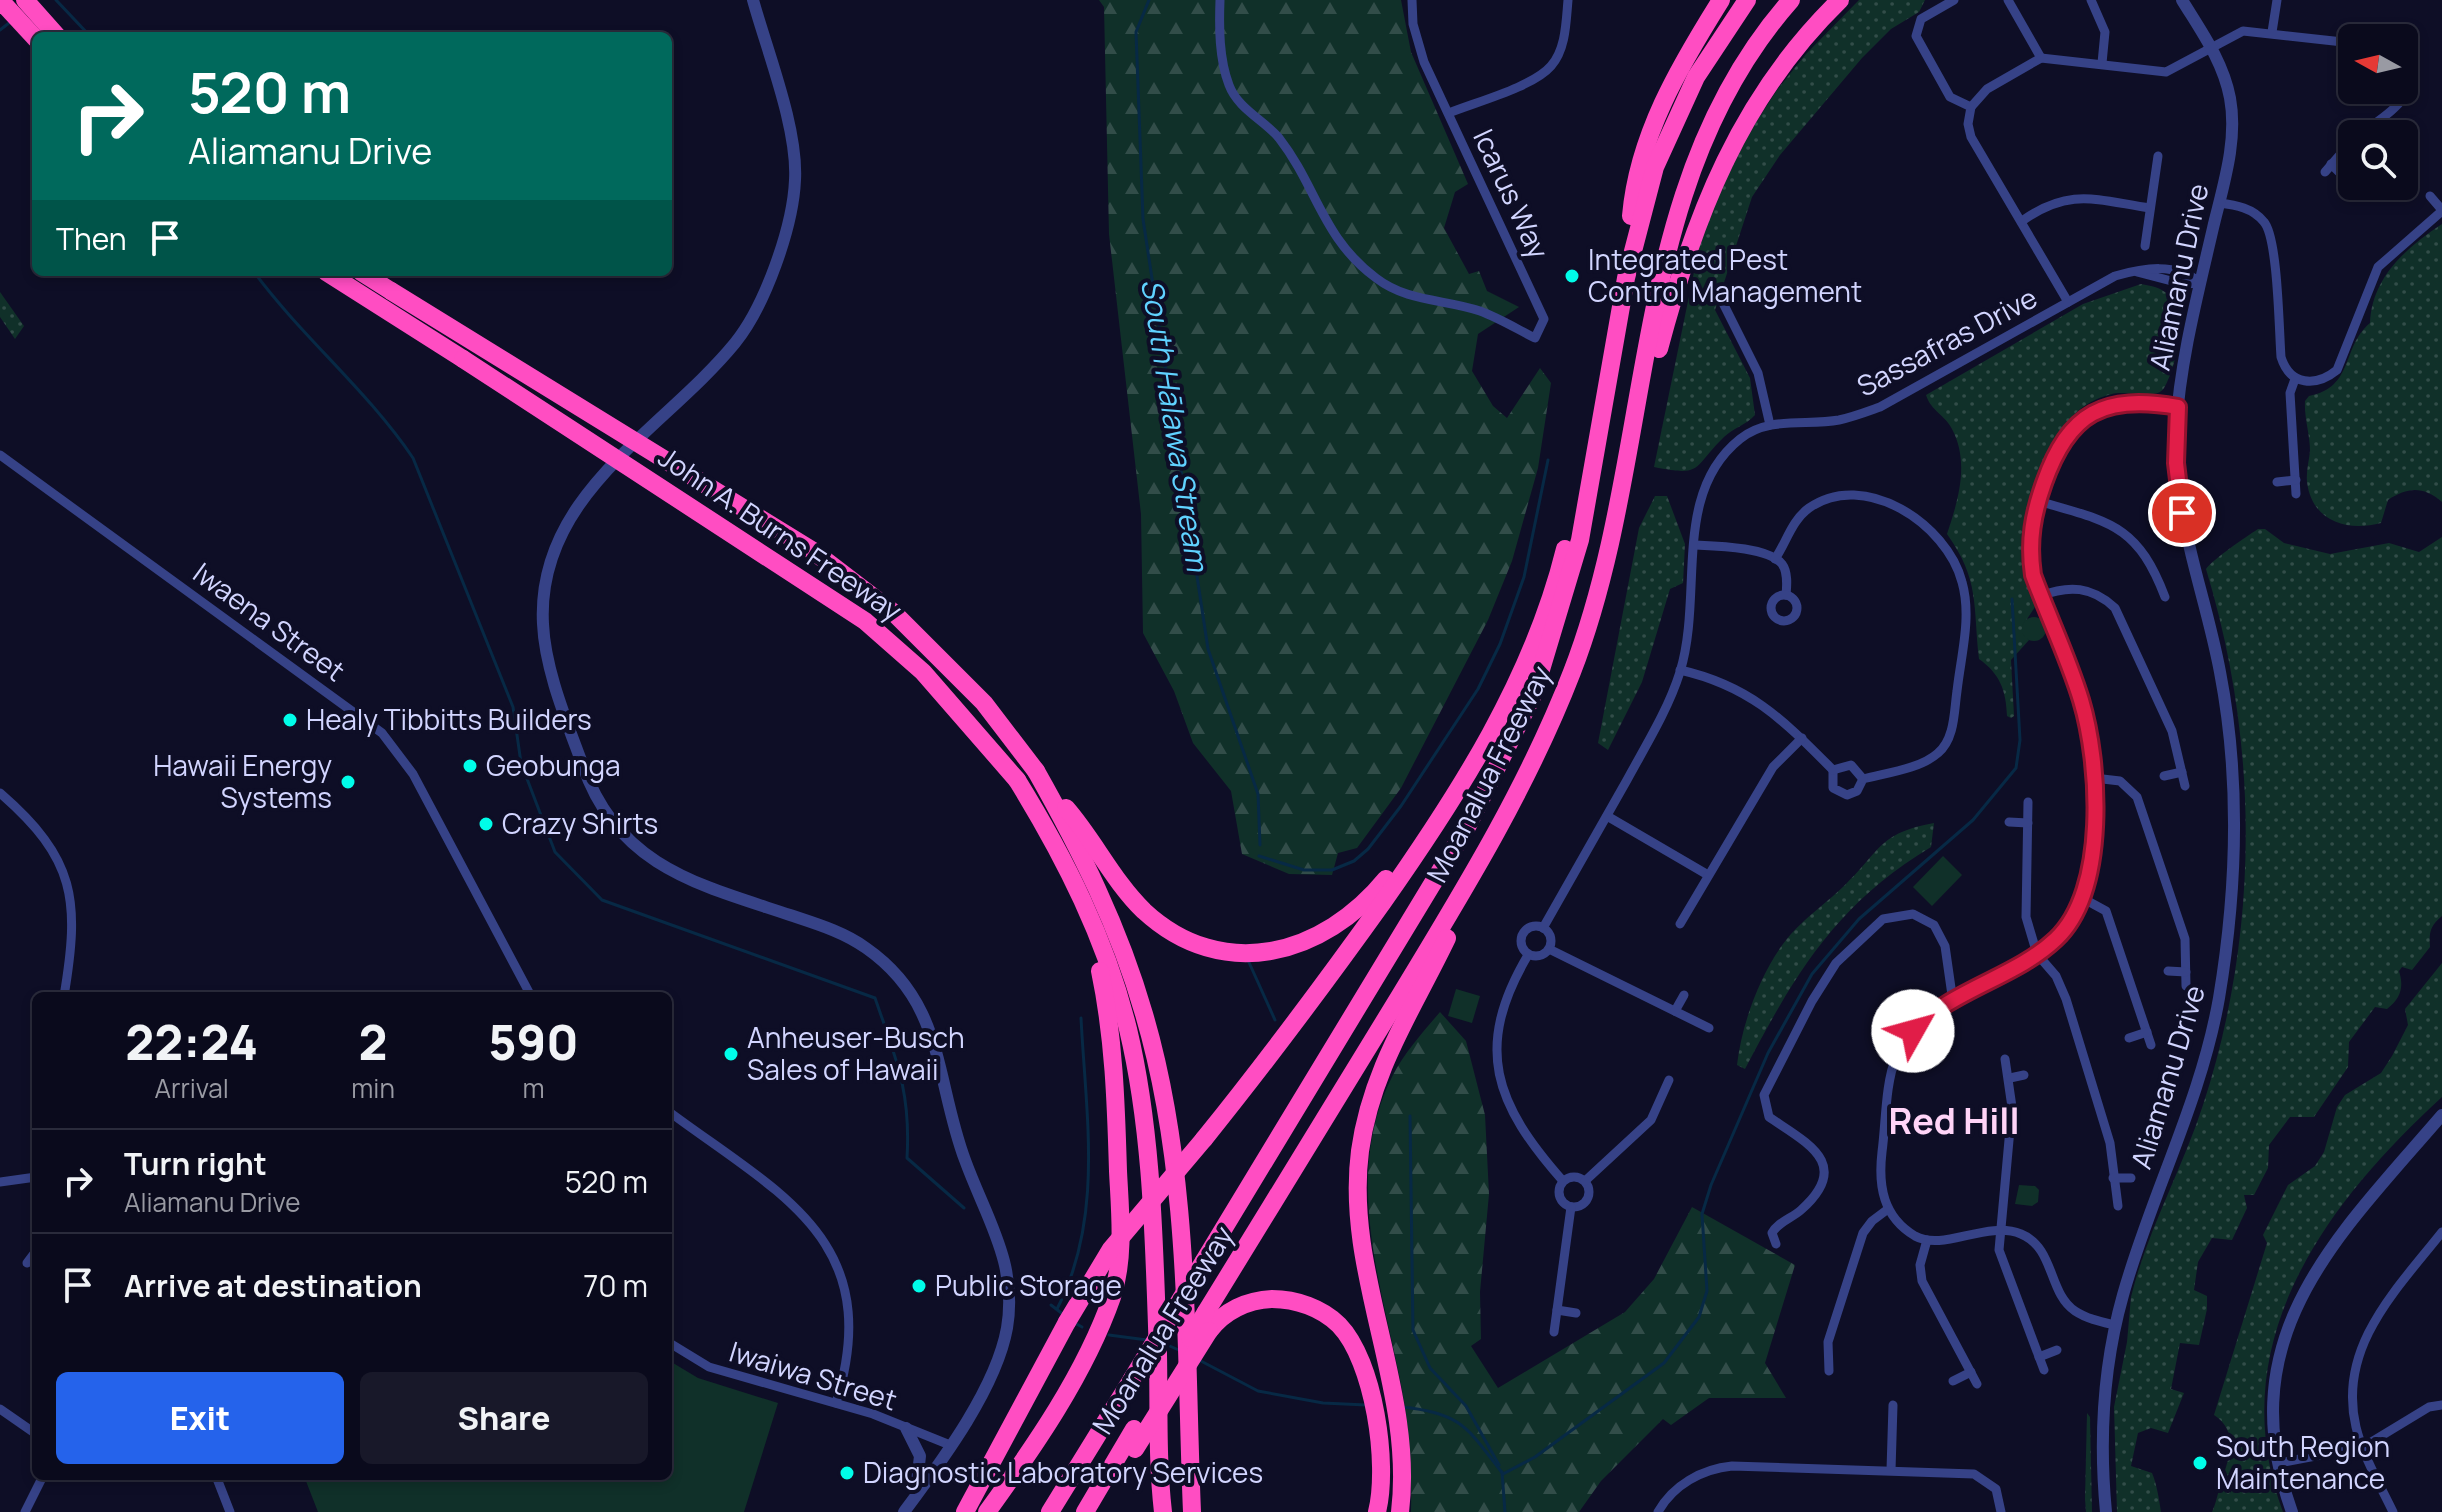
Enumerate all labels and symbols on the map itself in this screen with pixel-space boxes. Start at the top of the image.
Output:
north arrow [2338,24,2418,104]
street label: Icarus Way [1465,123,1559,265]
street label: Aliamanu Drive [2140,180,2216,374]
place label: Integrated Pest Control Management [1588,240,1862,310]
marker: Integrated Pest Control Management [1563,267,1581,285]
water label: South Hālawa Stream [1132,276,1219,576]
street label: Sassafras Drive [1850,278,2043,405]
street label: John A. Burns Freeway [651,437,910,629]
pin [2148,479,2216,547]
street label: Iwaena Street [186,553,353,689]
street label: Moanalua Freeway [1417,659,1559,888]
place label: Healy Tibbitts Builders [306,700,592,738]
marker: Healy Tibbitts Builders [281,711,299,729]
place label: Hawaii Energy Systems [153,746,332,816]
place label: Geobunga [486,746,621,784]
marker: Geobunga [461,757,479,775]
marker: Hawaii Energy Systems [339,773,357,791]
place label: Crazy Shirts [502,804,658,842]
marker: Crazy Shirts [477,815,495,833]
street label: Aliamanu Drive [2121,980,2213,1173]
position arrow [1871,989,1955,1073]
place label: Anheuser-Busch Sales of Hawaii [747,1018,965,1088]
marker: Anheuser-Busch Sales of Hawaii [722,1045,740,1063]
district label: Red Hill [1888,1096,2020,1145]
street label: Moanalua Freeway [1083,1218,1242,1441]
place label: Public Storage [935,1266,1122,1304]
marker: Public Storage [910,1277,928,1295]
street label: Iwaiwa Street [725,1332,902,1419]
place label: South Region Maintenance [2216,1427,2390,1497]
place label: Diagnostic Laboratory Services [863,1453,1263,1491]
marker: South Region Maintenance [2191,1454,2209,1472]
marker: Diagnostic Laboratory Services [838,1464,856,1482]

